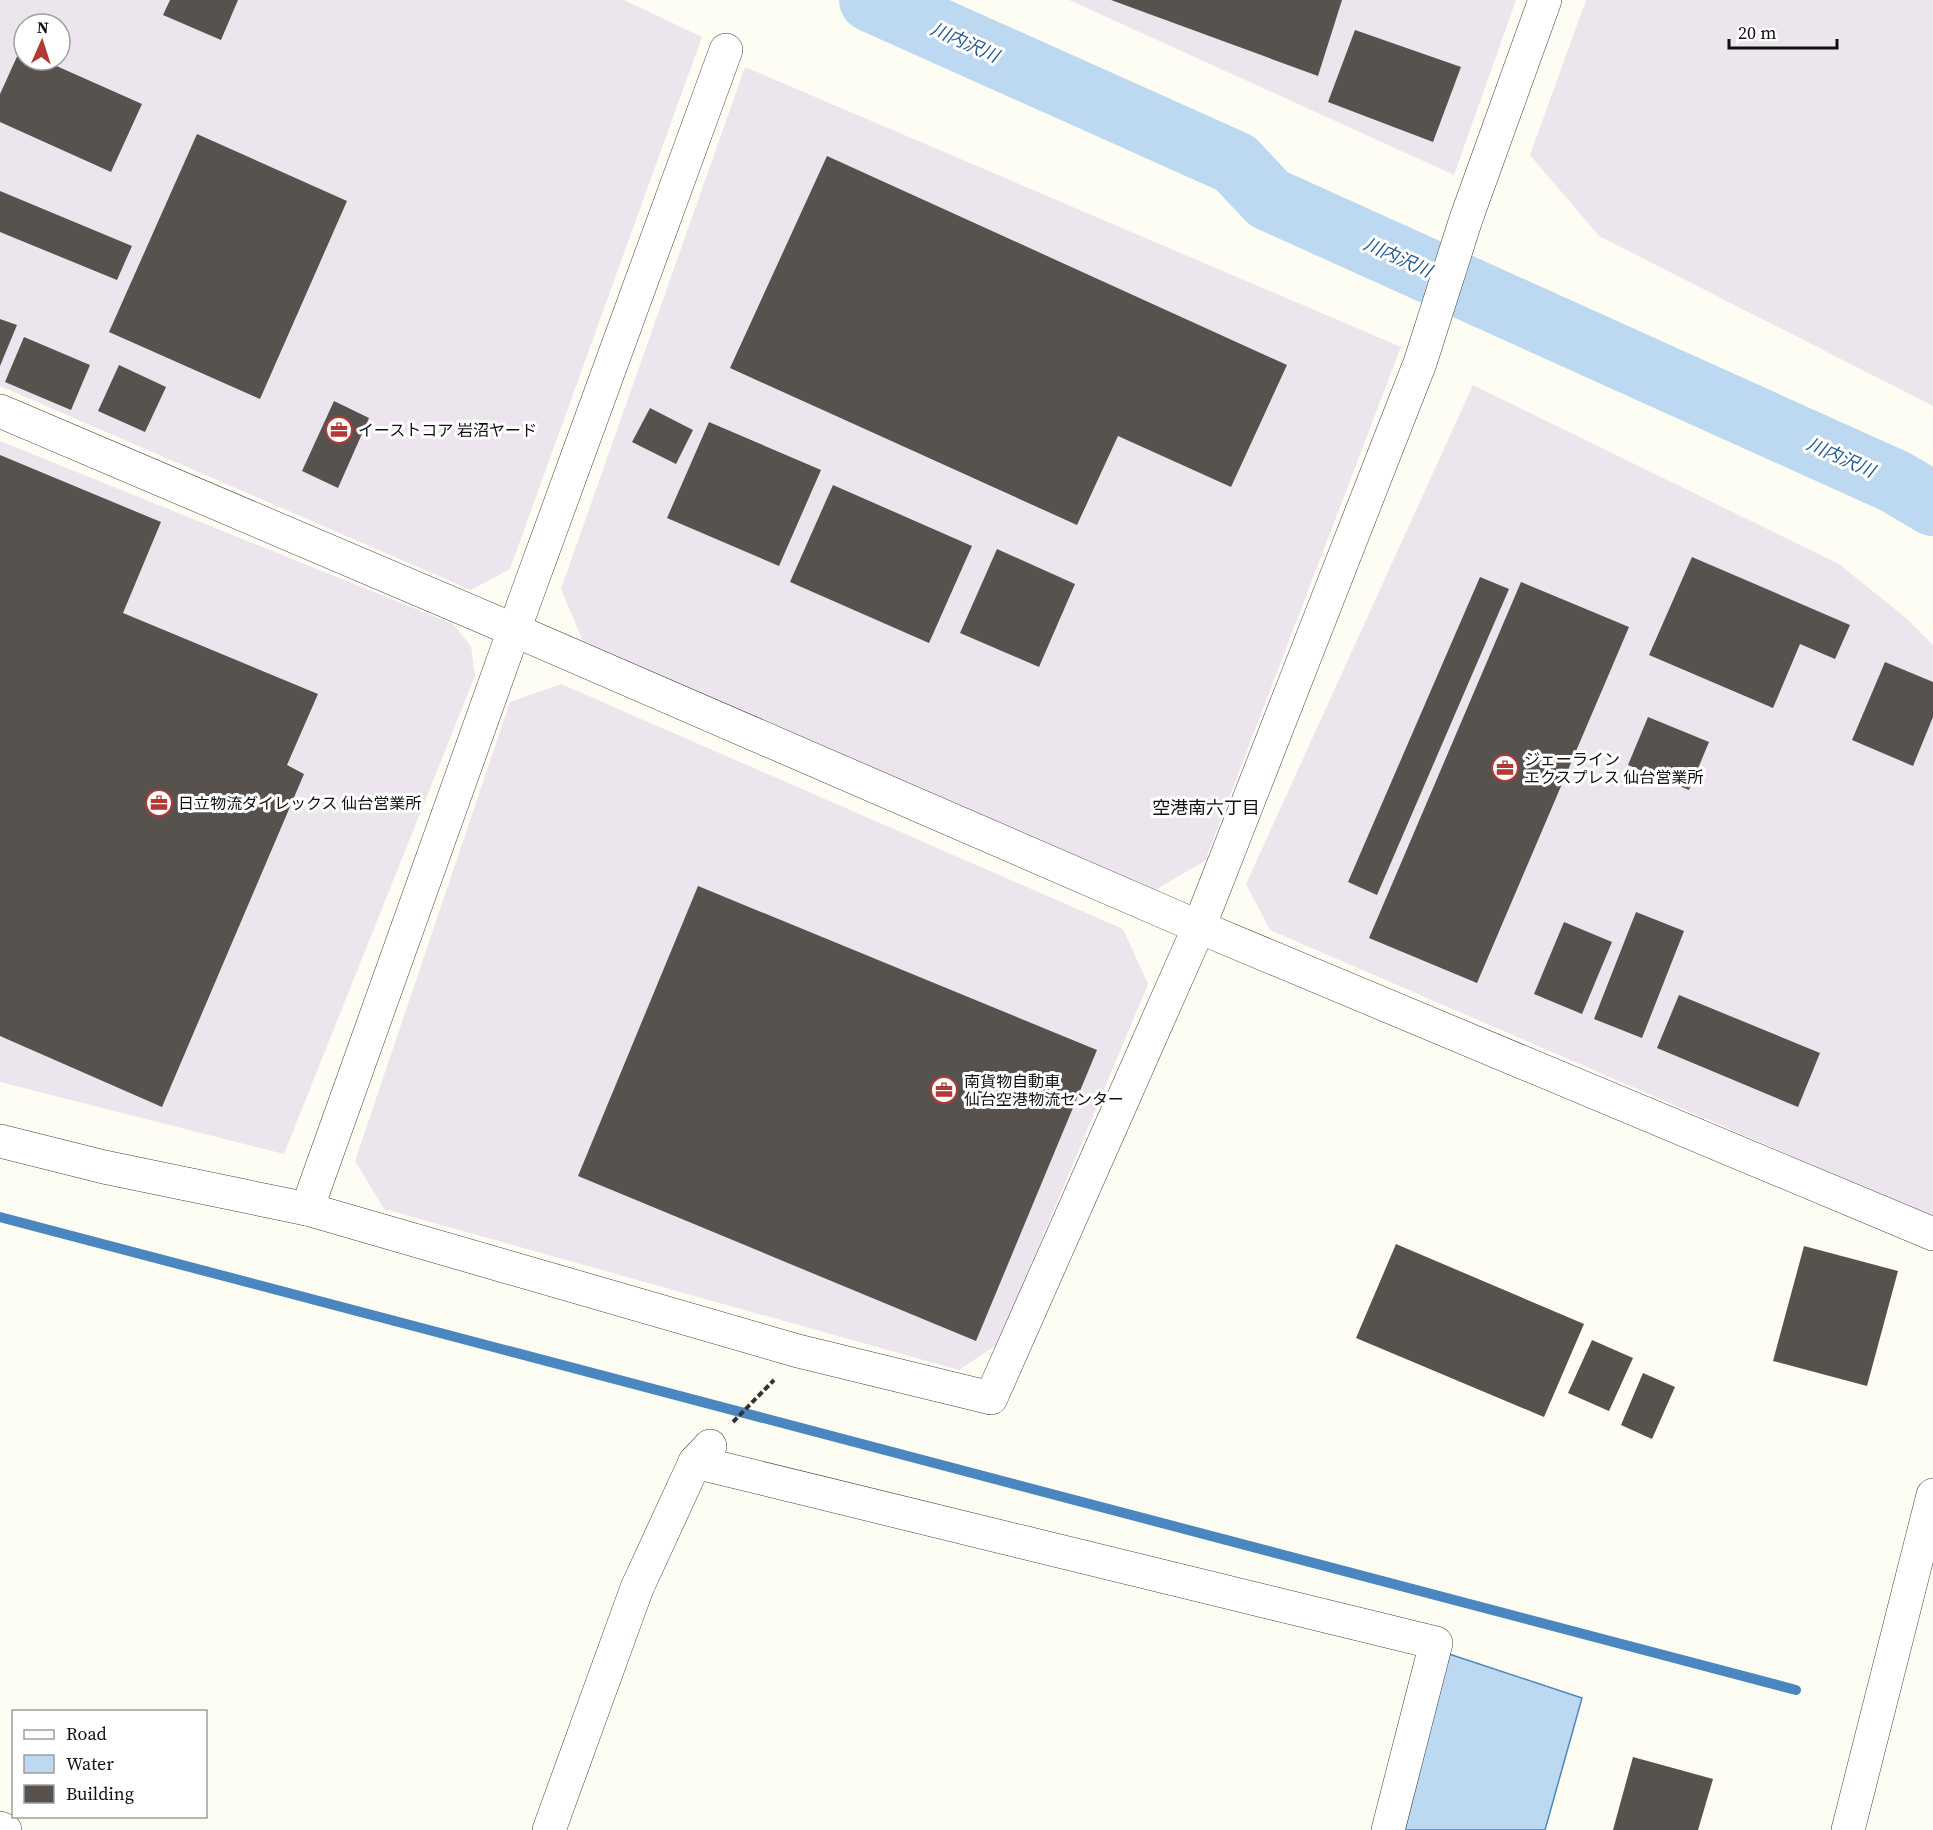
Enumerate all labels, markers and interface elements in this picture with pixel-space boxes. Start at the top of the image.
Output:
north arrow [12,12,72,72]
scale bar [1729,12,1837,50]
text: N [36,16,50,38]
water label: 川内沢川 [927,16,1005,69]
text: 20 m [1738,20,1776,45]
water label: 川内沢川 [1360,231,1438,284]
office icon: イーストコア 岩沼ヤード [324,415,354,445]
place label: イーストコア 岩沼ヤード [358,419,537,441]
water label: 川内沢川 [1803,431,1881,484]
place label: ジェーライン エクスプレス 仙台営業所 [1524,748,1703,788]
office icon: ジェーライン エクスプレス 仙台営業所 [1490,753,1520,783]
office icon: 日立物流ダイレックス 仙台営業所 [144,788,174,818]
place label: 日立物流ダイレックス 仙台営業所 [178,792,421,814]
district label: 空港南六丁目 [1152,795,1260,820]
place label: 南貨物自動車 仙台空港物流センター [964,1070,1124,1110]
office icon: 南貨物自動車 仙台空港物流センター [929,1075,959,1105]
legend [12,1710,207,1818]
text: Road [66,1721,107,1746]
text: Water [66,1751,114,1776]
text: Building [66,1781,134,1806]

